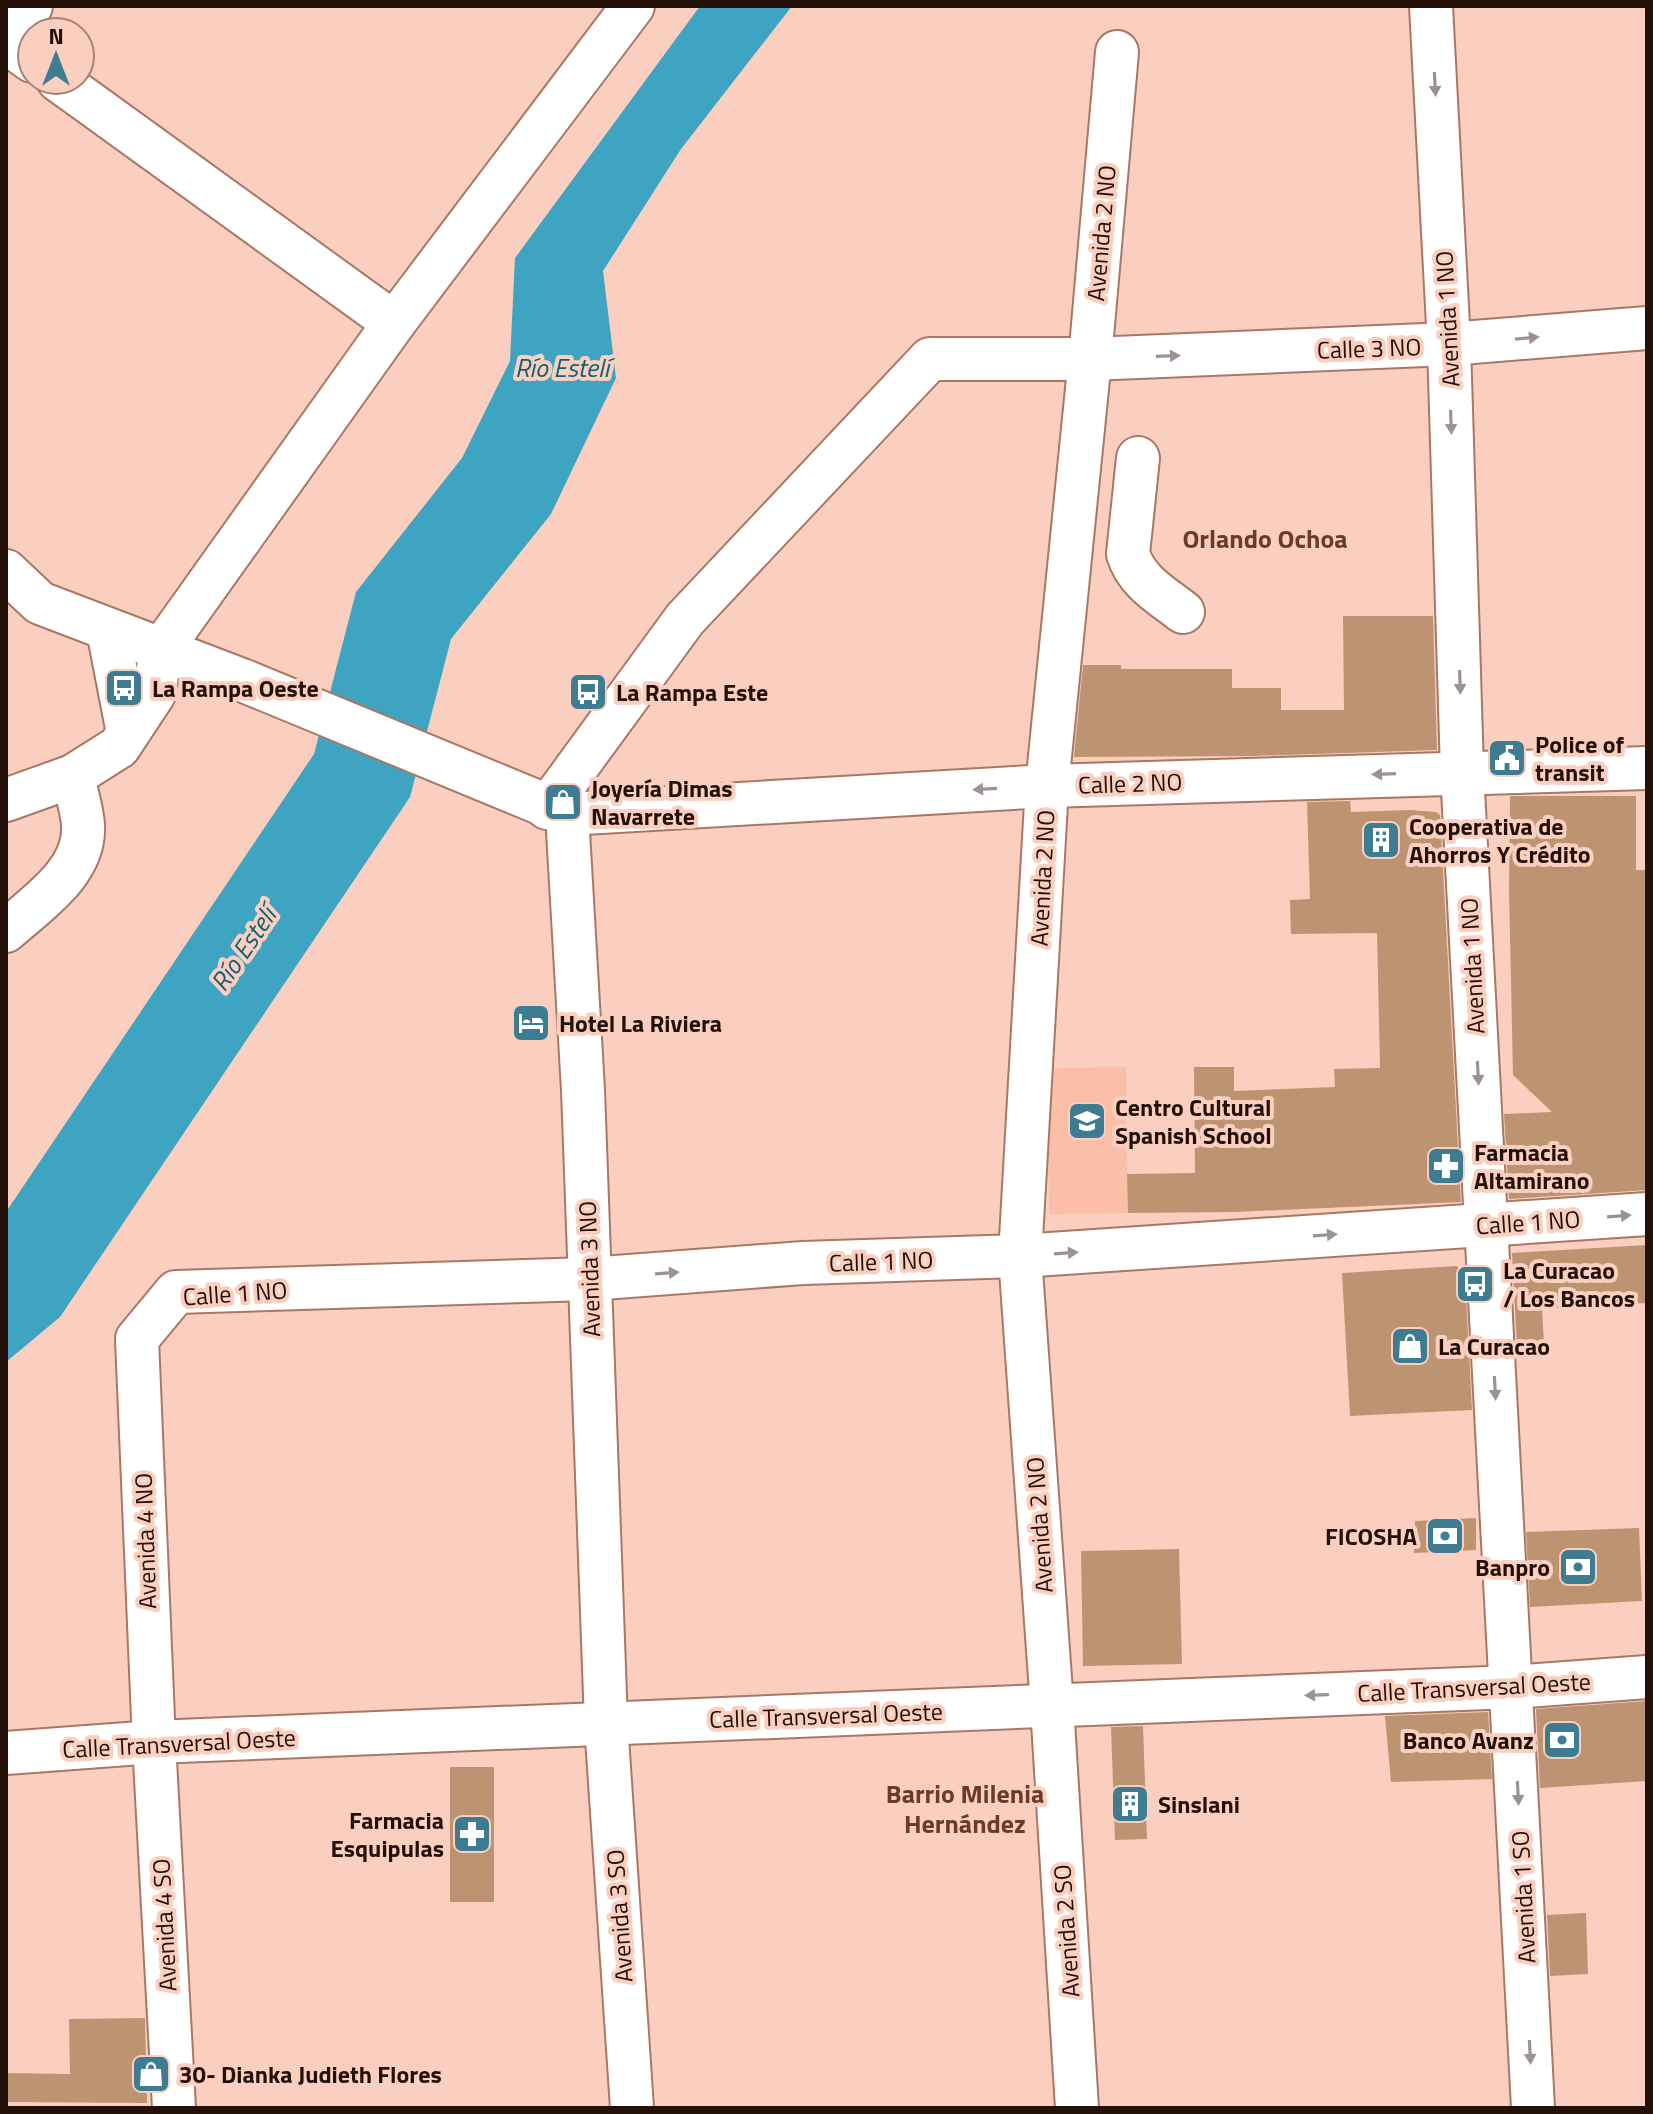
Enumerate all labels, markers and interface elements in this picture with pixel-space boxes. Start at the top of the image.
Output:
north arrow [16,16,96,96]
text: N [48,19,64,53]
one-way arrow [1429,72,1442,97]
street label: Avenida 2 NO [1077,164,1125,302]
street label: Avenida 1 NO [1425,250,1469,388]
street label: Calle 3 NO [1316,328,1422,368]
one-way arrow [1515,331,1540,344]
water label: Río Estelí [515,348,615,387]
one-way arrow [1156,349,1181,362]
one-way arrow [1445,410,1458,435]
district label: Orlando Ochoa [1182,519,1348,558]
bus stop icon: La Rampa Oeste [103,667,145,709]
place label: La Rampa Oeste [152,670,319,706]
one-way arrow [1453,670,1466,695]
bus stop icon: La Rampa Este [567,671,609,713]
place label: La Rampa Este [616,674,768,710]
place label: Police of transit [1535,726,1624,790]
public building icon: Police of transit [1486,737,1528,779]
street label: Calle 2 NO [1077,763,1183,803]
one-way arrow [1371,767,1396,780]
place label: Joyería Dimas Navarrete [591,770,733,834]
shop icon: Joyería Dimas Navarrete [542,781,584,823]
one-way arrow [972,783,997,796]
place label: Cooperativa de Ahorros Y Crédito [1409,808,1590,872]
street label: Avenida 2 NO [1020,809,1064,947]
building icon: Cooperativa de Ahorros Y Crédito [1360,819,1402,861]
water label: Río Estelí [201,894,289,999]
street label: Avenida 1 NO [1450,897,1494,1035]
hotel icon: Hotel La Riviera [510,1002,552,1044]
place label: Hotel La Riviera [559,1005,722,1041]
one-way arrow [1472,1061,1485,1086]
place label: Centro Cultural Spanish School [1115,1089,1272,1153]
school or university icon: Centro Cultural Spanish School [1066,1100,1108,1142]
place label: Farmacia Altamirano [1474,1134,1590,1198]
pharmacy icon: Farmacia Altamirano [1425,1145,1467,1187]
street label: Avenida 3 NO [569,1200,609,1338]
street label: Calle 1 NO [1475,1200,1581,1244]
one-way arrow [1607,1209,1632,1222]
one-way arrow [1313,1228,1338,1241]
street label: Calle 1 NO [828,1241,934,1281]
one-way arrow [1054,1246,1079,1259]
place label: La Curacao / Los Bancos [1503,1252,1635,1316]
bus stop icon: La Curacao / Los Bancos [1454,1263,1496,1305]
one-way arrow [655,1266,680,1279]
street label: Calle 1 NO [182,1271,288,1315]
shop icon: La Curacao [1389,1325,1431,1367]
place label: La Curacao [1438,1328,1550,1364]
one-way arrow [1489,1376,1502,1401]
street label: Avenida 2 NO [1016,1456,1062,1594]
street label: Avenida 4 NO [125,1472,165,1610]
bank icon: FICOSHA [1424,1515,1466,1557]
place label: FICOSHA [1325,1518,1418,1554]
bank icon: Banpro [1557,1546,1599,1588]
place label: Banpro [1475,1549,1550,1585]
street label: Calle Transversal Oeste [1356,1663,1592,1711]
one-way arrow [1304,1688,1329,1701]
street label: Calle Transversal Oeste [709,1693,943,1737]
street label: Calle Transversal Oeste [61,1719,297,1767]
bank icon: Banco Avanz [1541,1719,1583,1761]
place label: Banco Avanz [1403,1722,1534,1758]
district label: Barrio Milenia Hernández [886,1774,1044,1843]
one-way arrow [1511,1781,1524,1806]
building icon: Sinslani [1109,1783,1151,1825]
place label: Sinslani [1158,1786,1240,1822]
place label: Farmacia Esquipulas [330,1802,444,1866]
pharmacy icon: Farmacia Esquipulas [451,1813,493,1855]
street label: Avenida 1 SO [1502,1830,1544,1964]
street label: Avenida 3 SO [596,1848,642,1984]
street label: Avenida 4 SO [143,1858,185,1992]
street label: Avenida 2 SO [1043,1863,1089,1999]
one-way arrow [1524,2040,1537,2065]
shop icon: 30- Dianka Judieth Flores [130,2053,172,2095]
place label: 30- Dianka Judieth Flores [179,2056,442,2092]

